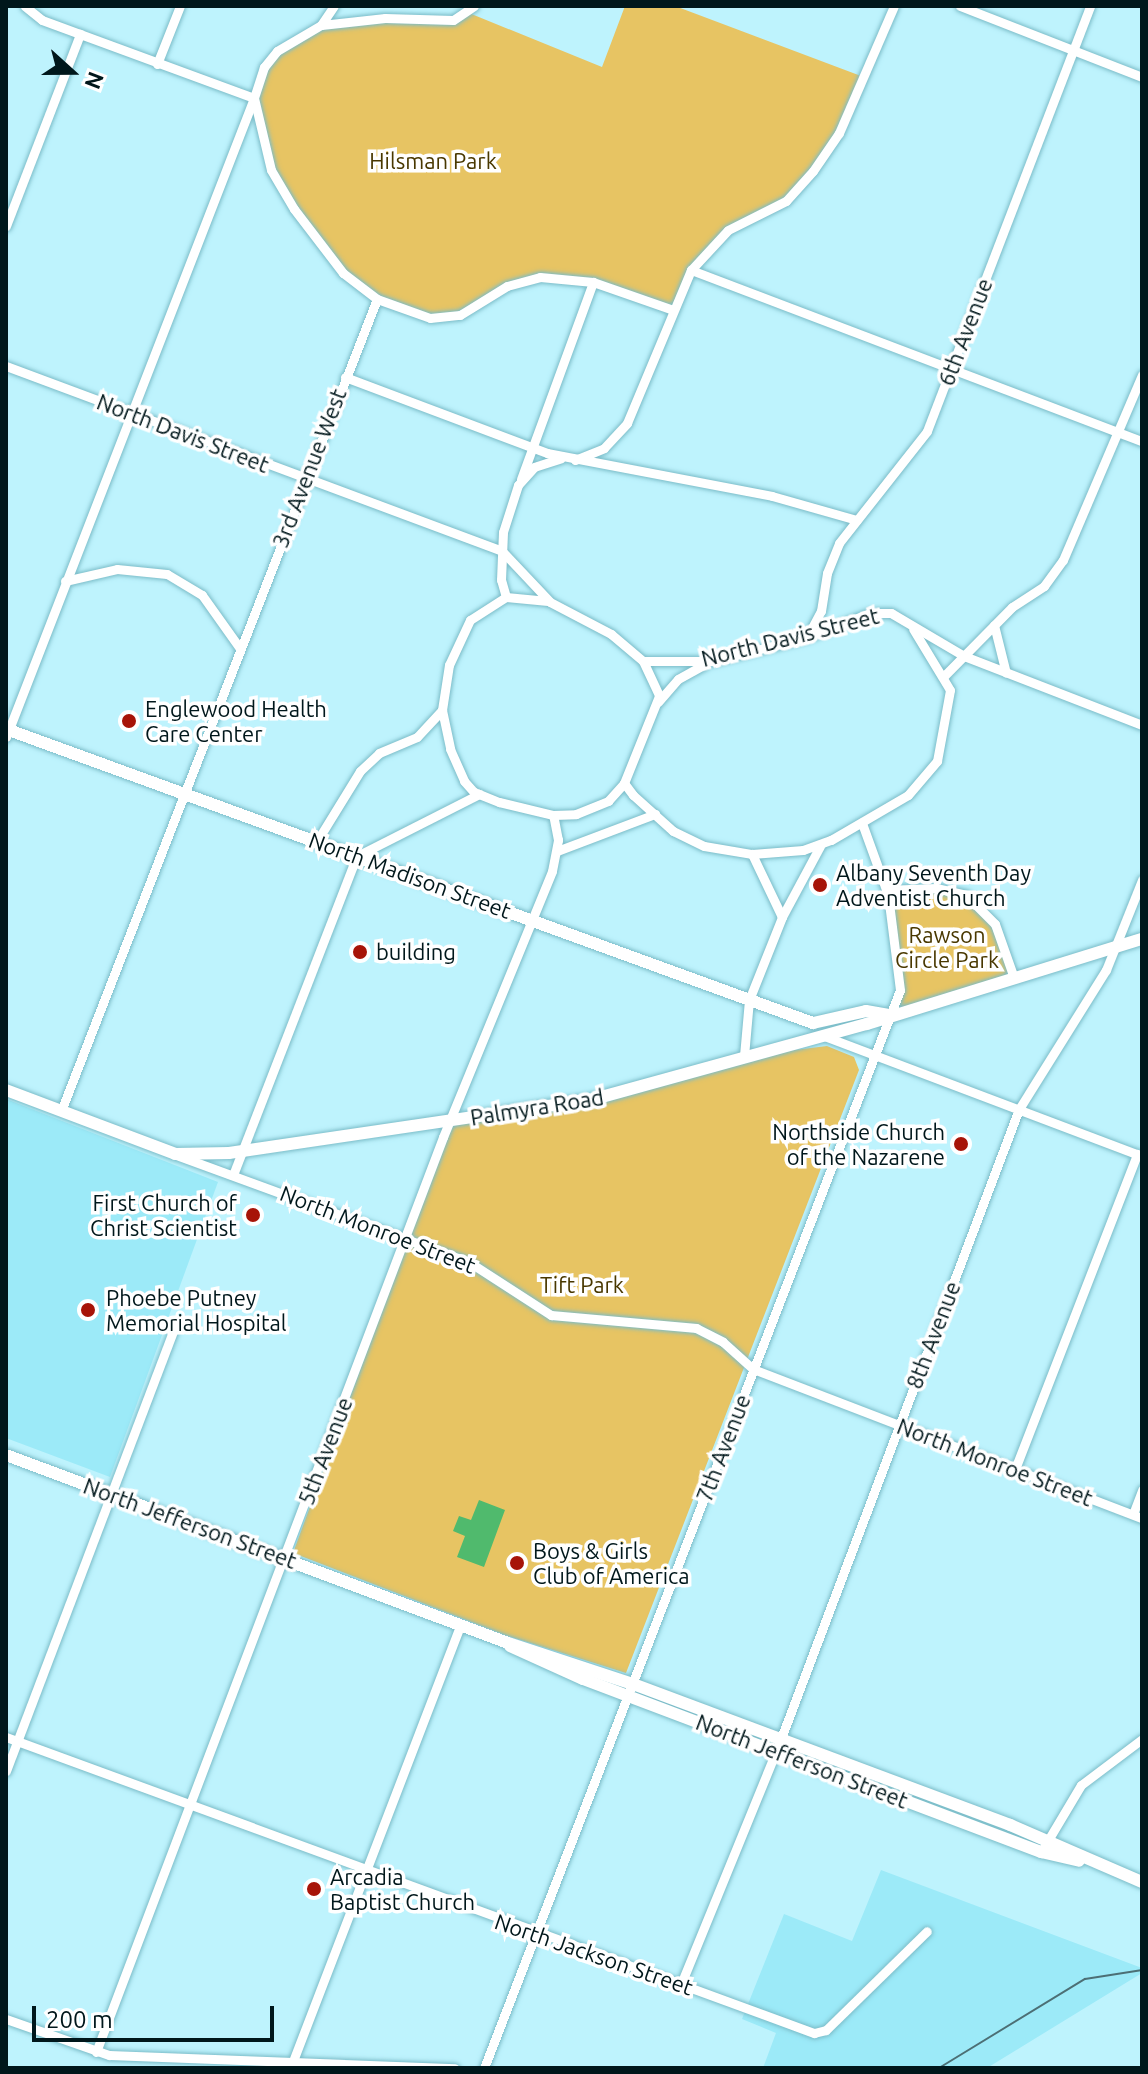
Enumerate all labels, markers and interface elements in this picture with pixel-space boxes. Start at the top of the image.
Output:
north arrow [32,32,112,112]
text: N [80,69,109,93]
park label: Hilsman Park [369,148,497,174]
street label: 6th Avenue [932,275,998,389]
street label: 3rd Avenue West [267,385,351,551]
street label: North Davis Street [93,388,273,478]
street label: North Davis Street [698,602,882,672]
place label: Englewood Health Care Center [145,695,327,746]
marker: Englewood Health Care Center [120,712,138,730]
street label: North Madison Street [305,826,515,924]
place label: Albany Seventh Day Adventist Church [836,859,1031,910]
marker: Albany Seventh Day Adventist Church [811,876,829,894]
park label: Rawson Circle Park [895,921,999,972]
place label: building [376,939,456,965]
marker: building [351,943,369,961]
street label: Palmyra Road [468,1083,606,1131]
place label: Northside Church of the Nazarene [772,1118,945,1170]
marker: Northside Church of the Nazarene [952,1135,970,1153]
street label: North Monroe Street [276,1179,480,1279]
place label: First Church of Christ Scientist [90,1189,237,1240]
marker: First Church of Christ Scientist [244,1206,262,1224]
park label: Tift Park [540,1272,624,1298]
street label: 8th Avenue [900,1278,966,1392]
place label: Phoebe Putney Memorial Hospital [106,1284,287,1336]
marker: Phoebe Putney Memorial Hospital [77,1299,99,1321]
street label: 7th Avenue [690,1391,756,1505]
street label: 5th Avenue [292,1394,358,1508]
street label: North Monroe Street [893,1412,1097,1512]
street label: North Jefferson Street [80,1472,300,1574]
place label: Boys & Girls Club of America [533,1537,690,1588]
marker: Boys & Girls Club of America [508,1554,526,1572]
street label: North Jefferson Street [692,1708,912,1814]
place label: Arcadia Baptist Church [330,1863,475,1914]
marker: Arcadia Baptist Church [305,1880,323,1898]
street label: North Jackson Street [491,1908,697,2000]
scale bar [36,1990,278,2040]
text: 200 m [46,2006,113,2033]

